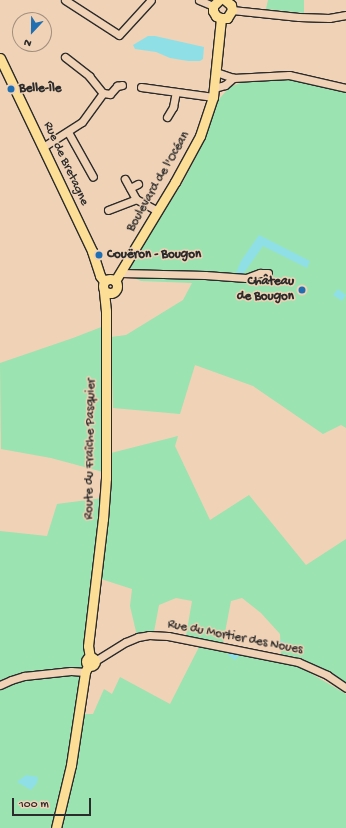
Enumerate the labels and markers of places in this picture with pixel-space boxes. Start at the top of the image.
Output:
place label: Belle-Île [19,81,62,97]
marker: Belle-Île [6,84,16,94]
place label: Couëron - Bougon [107,247,201,263]
marker: Couëron - Bougon [94,250,104,260]
place label: Château de Bougon [237,275,294,306]
marker: Château de Bougon [297,285,307,295]

